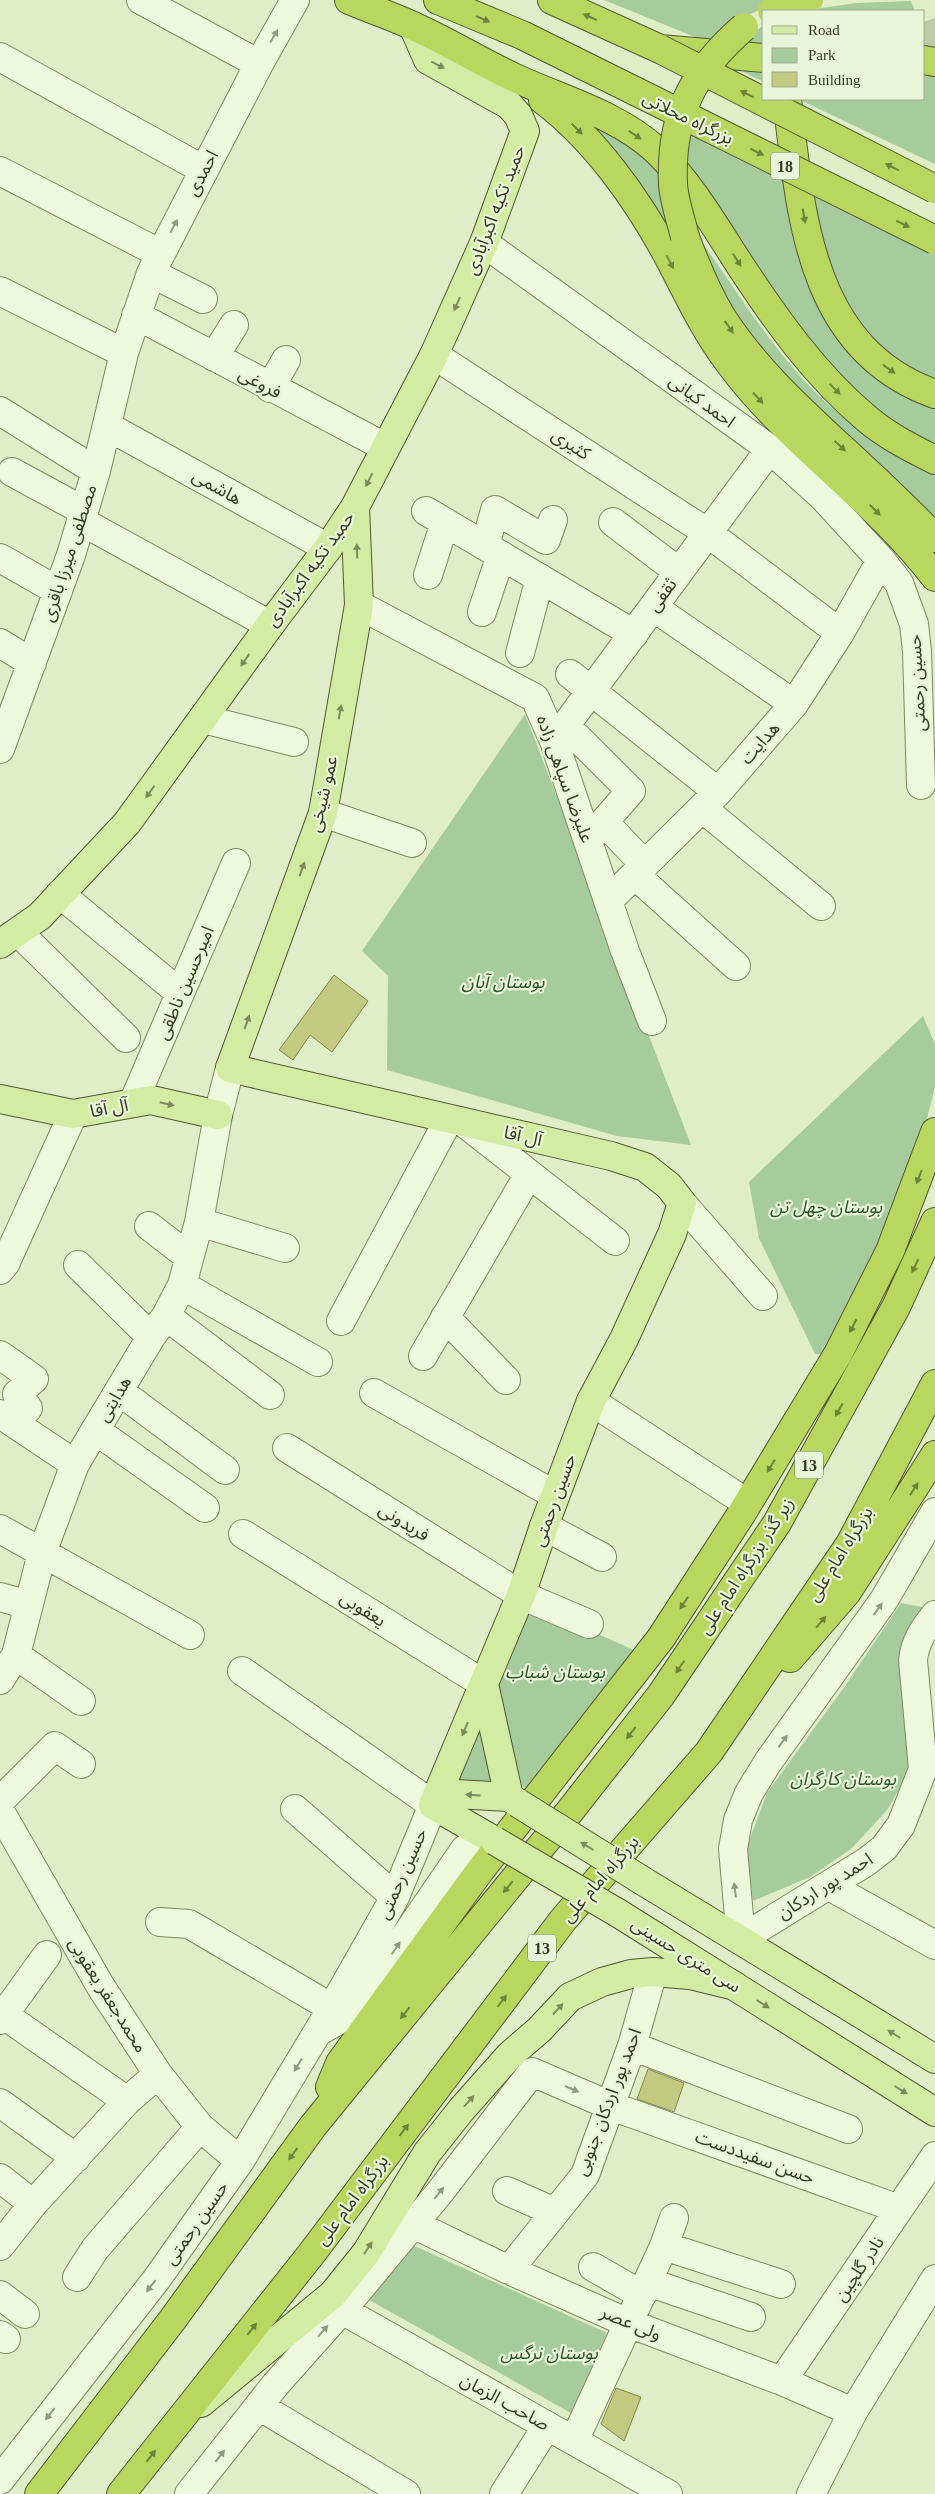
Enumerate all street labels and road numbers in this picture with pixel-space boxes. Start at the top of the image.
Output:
street label: بزرگراه محلاتی [639,87,737,149]
street label: حمید تکیه اکبرآبادی [461,142,530,278]
street label: احمدی [182,147,223,200]
road number: 18 [771,153,799,180]
street label: فروغی [235,363,285,403]
street label: احمد کیانی [664,370,739,432]
street label: کثیری [548,424,594,465]
street label: هاشمی [188,465,245,510]
street label: مصطفی میرزا باقری [37,482,102,624]
street label: حمید تکیه اکبرآبادی [262,508,359,631]
street label: ثقفی [643,574,682,616]
street label: حسین رحمتی [904,634,931,732]
street label: علیرضا سپاهی زاده [532,713,597,846]
street label: هدایت [736,718,784,768]
street label: عمو شیخی [304,754,342,834]
street label: امیرحسین ناطقی [152,923,219,1043]
street label: آل آقا [88,1094,131,1122]
street label: آل آقا [502,1122,545,1151]
street label: هدایتی [93,1373,136,1426]
street label: حسین رحمتی [528,1451,581,1549]
road number: 13 [795,1452,823,1478]
street label: زیر گذر بزرگراه امام علی [694,1494,801,1640]
street label: فریدونی [375,1499,433,1546]
street label: بزرگراه امام علی [803,1503,880,1607]
street label: یعقوبی [336,1587,390,1632]
street label: حسین رحمتی [373,1826,432,1923]
street label: بزرگراه امام علی [557,1832,646,1929]
street label: احمد پور اردکان [774,1849,877,1924]
street label: سی متری حسینی [627,1913,744,1998]
street label: محمدجعفر یعقوبی [64,1934,151,2057]
road number: 13 [528,1935,556,1962]
street label: احمد پور اردکان جنوبی [571,2026,646,2179]
street label: حسن سفیددست [692,2126,817,2189]
street label: بزرگراه امام علی [312,2151,396,2252]
street label: حسین رحمتی [160,2177,233,2269]
street label: نادر گلچین [830,2233,889,2306]
street label: ولی عصر [596,2301,664,2345]
street label: صاحب الزمان [457,2369,553,2436]

